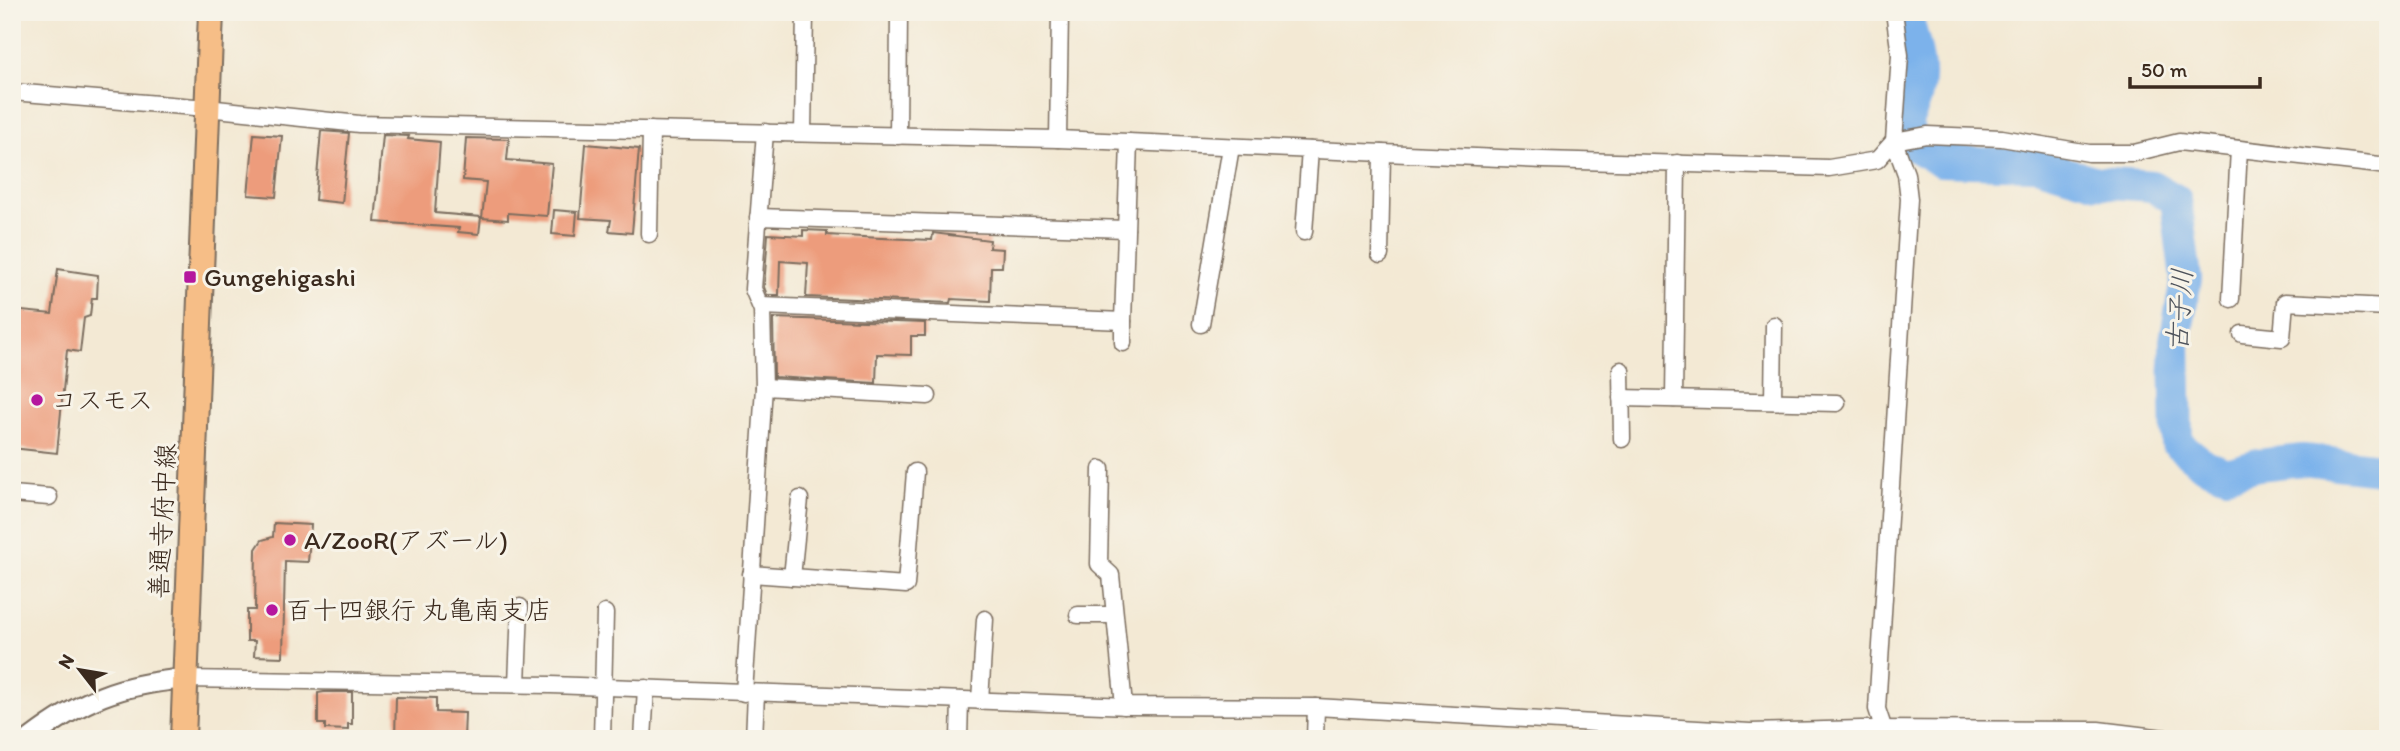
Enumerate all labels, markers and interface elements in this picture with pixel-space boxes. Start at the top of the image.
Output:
scale bar [2130,46,2260,90]
text: 50 m [2141,57,2188,82]
place label: Gungehigashi [204,261,356,293]
water label: 古子川 [2159,267,2199,353]
marker: Gungehigashi [182,269,198,285]
place label: コスモス [51,384,153,416]
marker: コスモス [29,392,45,408]
street label: 善通寺府中線 [142,442,182,600]
place label: A/ZooR(アズール) [304,524,508,556]
marker: A/ZooR(アズール) [282,532,298,548]
place label: 百十四銀行 丸亀南支店 [286,594,552,626]
marker: 百十四銀行 丸亀南支店 [264,602,280,618]
north arrow [46,636,116,706]
text: N [53,650,79,673]

